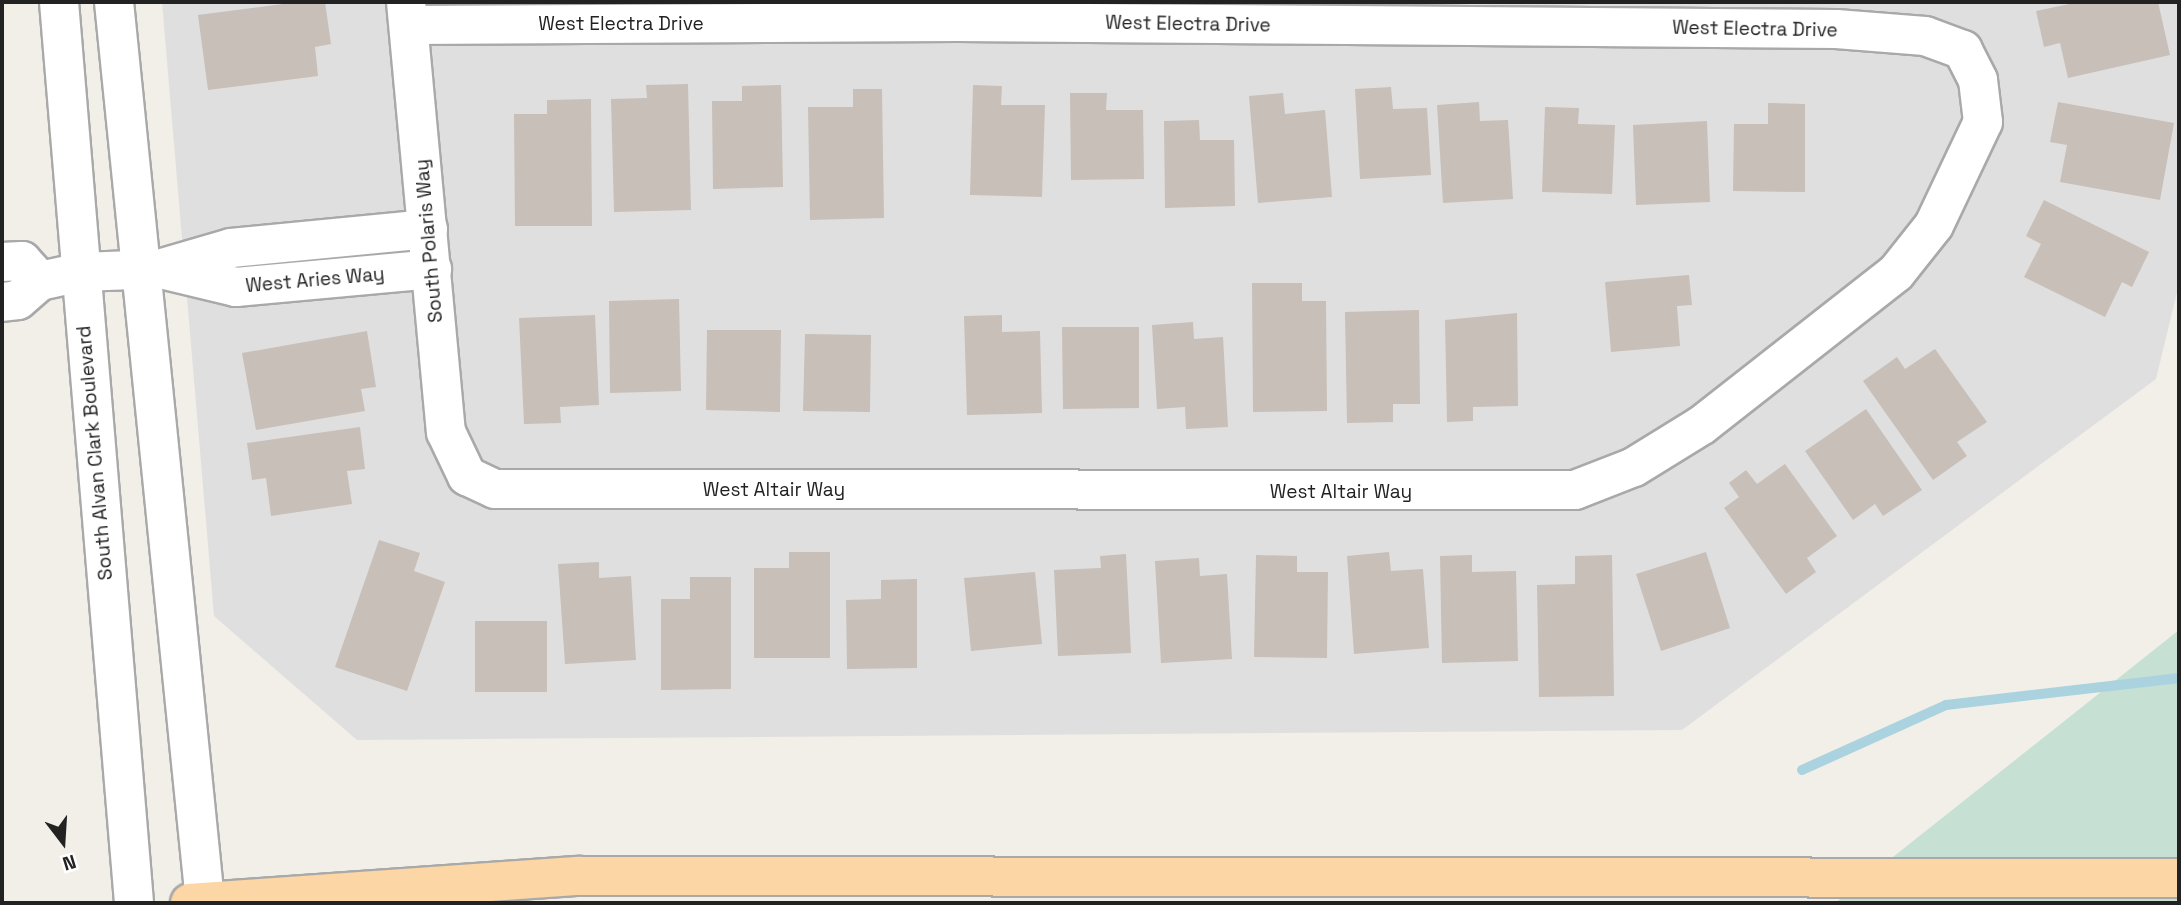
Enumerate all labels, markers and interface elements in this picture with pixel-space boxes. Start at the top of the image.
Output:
street label: West Electra Drive [1105,11,1271,37]
street label: West Electra Drive [538,13,704,35]
street label: West Electra Drive [1672,16,1838,42]
street label: South Polaris Way [410,158,448,324]
street label: West Aries Way [244,263,386,297]
street label: South Alvan Clark Boulevard [72,325,118,581]
street label: West Altair Way [703,479,845,501]
street label: West Altair Way [1270,481,1412,503]
north arrow [28,807,98,877]
text: N [60,849,79,876]

